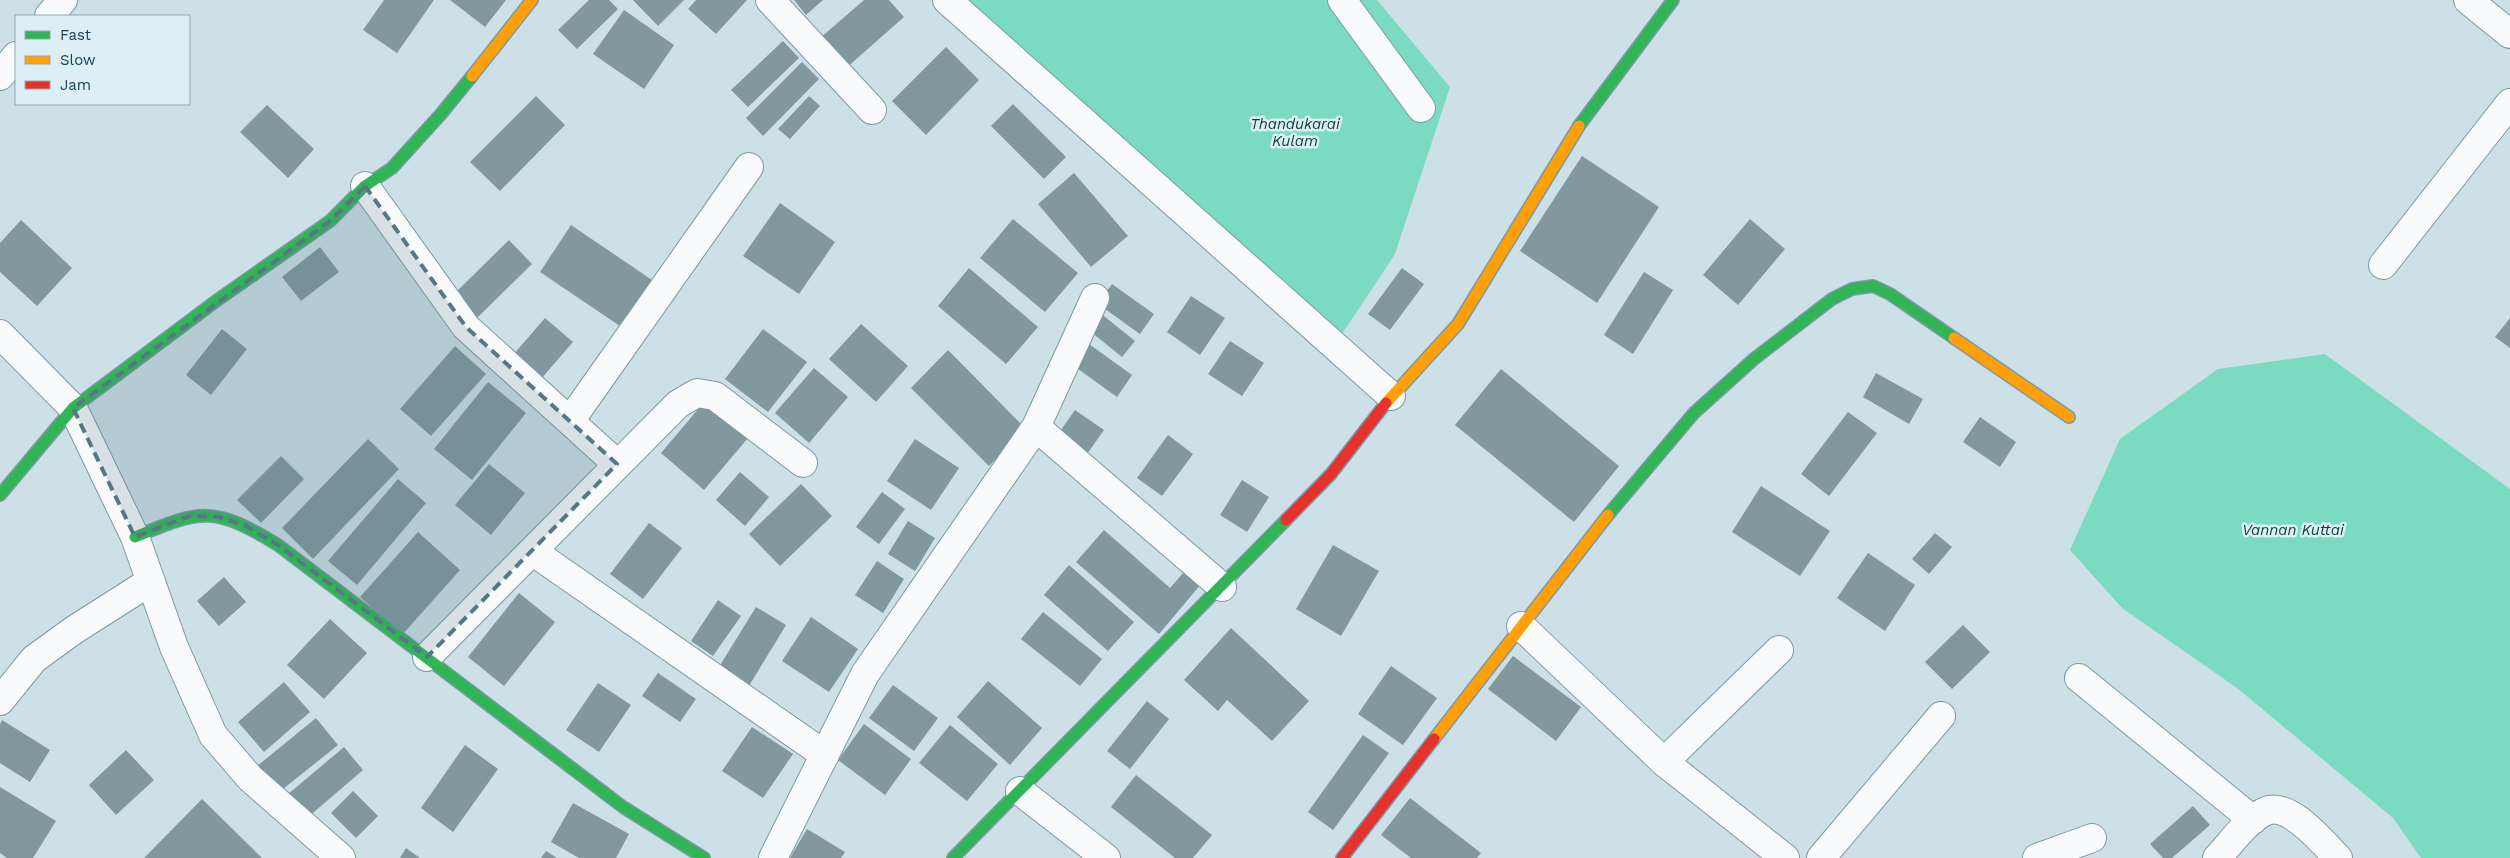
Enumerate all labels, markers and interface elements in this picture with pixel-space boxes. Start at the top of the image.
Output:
legend [15,15,190,105]
text: Fast [60,26,92,44]
text: Slow [60,51,96,69]
text: Jam [60,76,91,94]
water label: Thandukarai Kulam [1250,115,1341,150]
water label: Vannan Kuttai [2242,521,2345,539]

